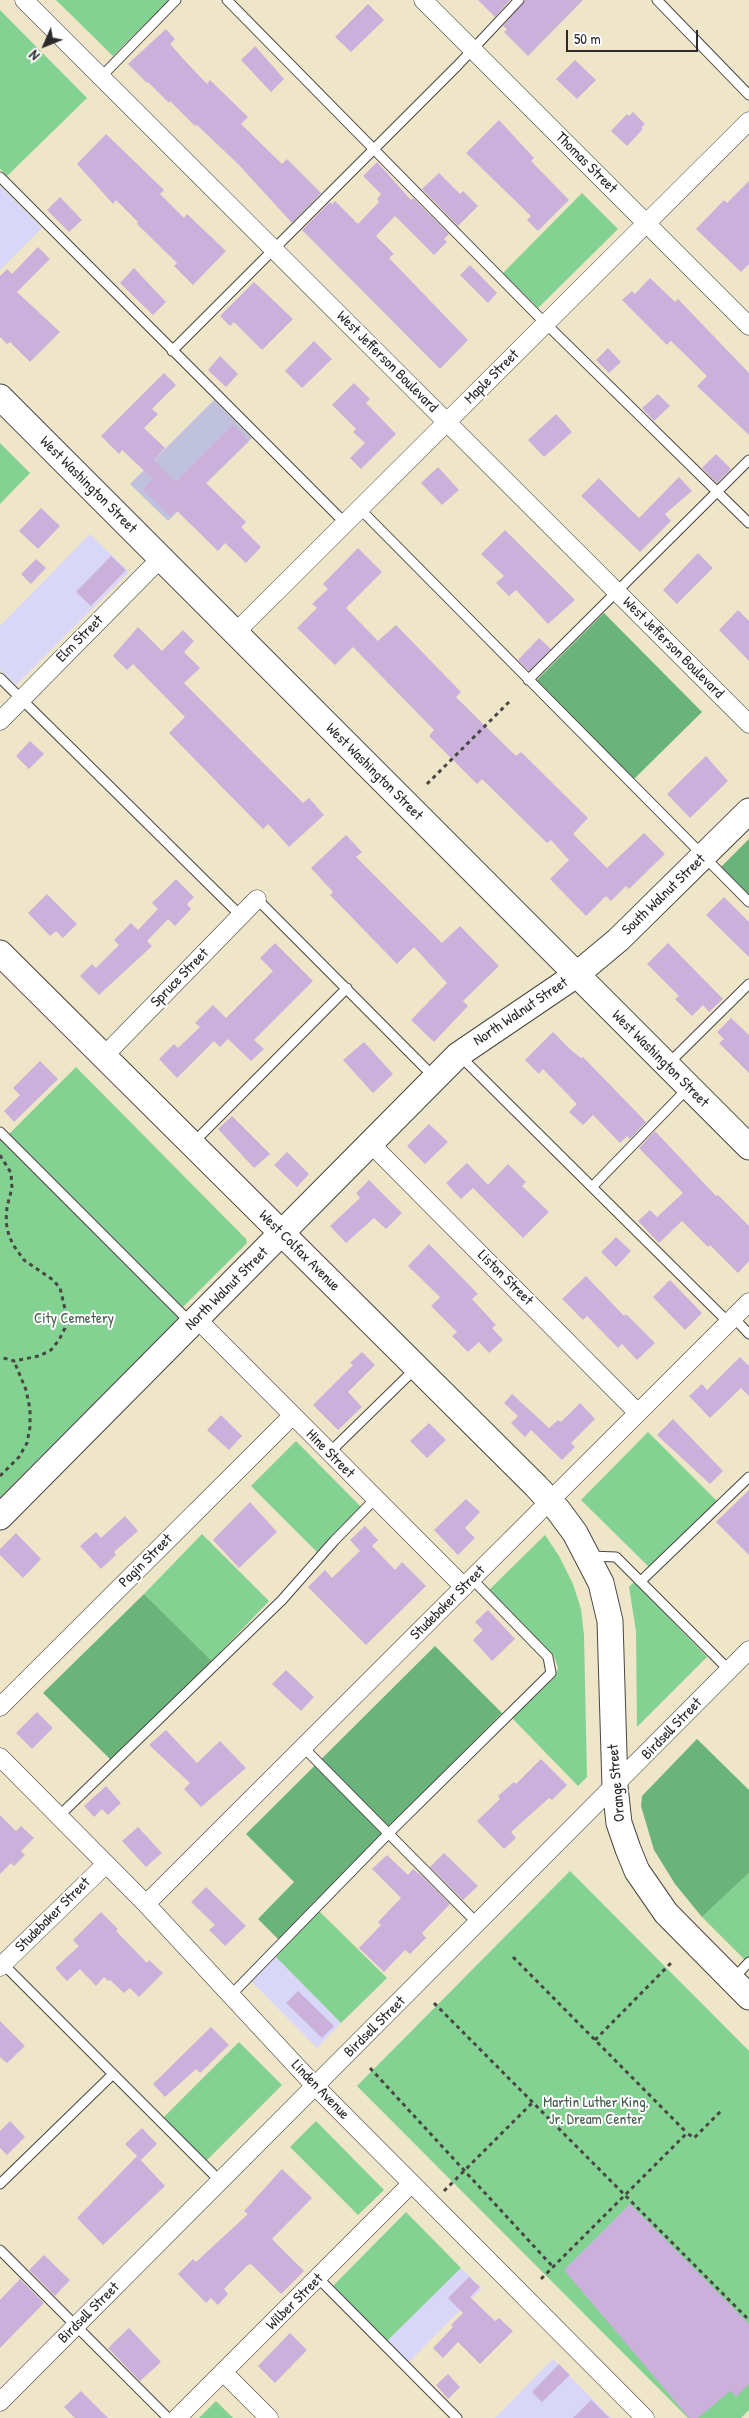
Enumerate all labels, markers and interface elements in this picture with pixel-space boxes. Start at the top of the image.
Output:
north arrow [20,20,70,70]
scale bar [569,20,702,52]
text: 50 m [574,28,601,49]
text: N [24,46,43,65]
street label: Thomas Street [551,128,621,198]
street label: West Jefferson Boulevard [333,308,441,416]
street label: Maple Street [461,346,523,408]
street label: West Washington Street [36,433,140,537]
street label: West Jefferson Boulevard [619,594,727,702]
street label: Elm Street [53,612,107,666]
street label: West Washington Street [322,720,426,824]
street label: South Walnut Street [618,851,710,939]
street label: Spruce Street [147,945,213,1011]
street label: North Walnut Street [470,974,572,1050]
street label: West Washington Street [608,1007,712,1111]
street label: West Colfax Avenue [255,1207,343,1295]
street label: North Walnut Street [182,1244,272,1334]
street label: Liston Street [474,1247,536,1309]
park label: City Cemetery [34,1310,114,1328]
street label: Hine Street [302,1426,358,1482]
street label: Pagin Street [115,1530,177,1592]
street label: Studebaker Street [407,1562,489,1644]
street label: Birdsell Street [638,1694,706,1764]
street label: Orange Street [605,1743,629,1823]
street label: Studebaker Street [12,1874,94,1956]
street label: Birdsell Street [341,1993,409,2061]
street label: Linden Avenue [287,2056,353,2124]
park label: Martin Luther King, Jr. Dream Center [543,2094,649,2129]
street label: Wilber Street [263,2270,327,2334]
street label: Birdsell Street [55,2279,123,2347]

